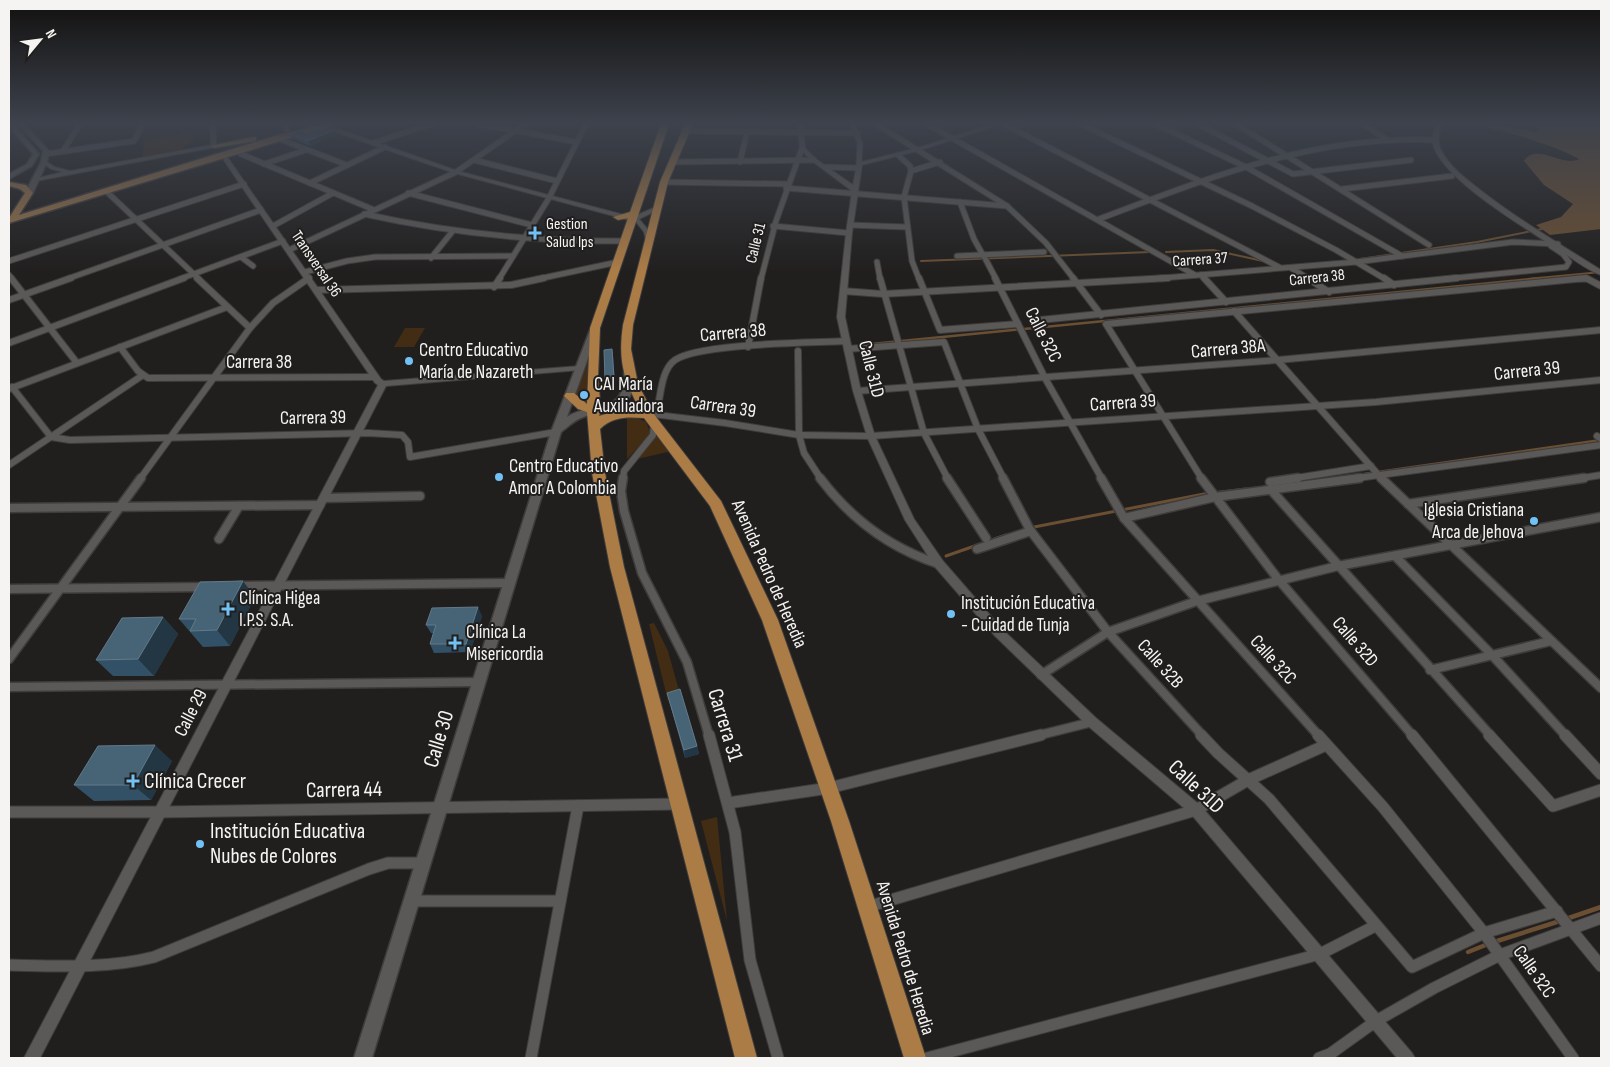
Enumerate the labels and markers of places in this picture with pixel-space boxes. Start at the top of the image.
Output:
place label: Gestion Salud Ips [546,215,594,252]
marker: Gestion Salud Ips [528,226,542,240]
place label: Centro Educativo María de Nazareth [419,339,533,384]
marker: Centro Educativo María de Nazareth [403,355,415,367]
place label: CAI María Auxiliadora [593,373,664,418]
marker: CAI María Auxiliadora [578,389,590,401]
place label: Centro Educativo Amor A Colombia [508,455,618,500]
marker: Centro Educativo Amor A Colombia [493,471,505,483]
place label: Iglesia Cristiana Arca de Jehova [1424,499,1524,544]
marker: Iglesia Cristiana Arca de Jehova [1528,515,1540,527]
place label: Clínica Higea I.P.S. S.A. [239,587,320,632]
place label: Institución Educativa - Cuidad de Tunja [961,592,1095,637]
marker: Clínica Higea I.P.S. S.A. [221,602,235,616]
marker: Institución Educativa - Cuidad de Tunja [945,608,957,620]
place label: Clínica La Misericordia [466,621,544,666]
marker: Clínica La Misericordia [448,636,462,650]
place label: Clínica Crecer [144,768,246,795]
marker: Clínica Crecer [126,774,140,788]
place label: Institución Educativa Nubes de Colores [210,818,365,870]
marker: Institución Educativa Nubes de Colores [194,838,206,850]

